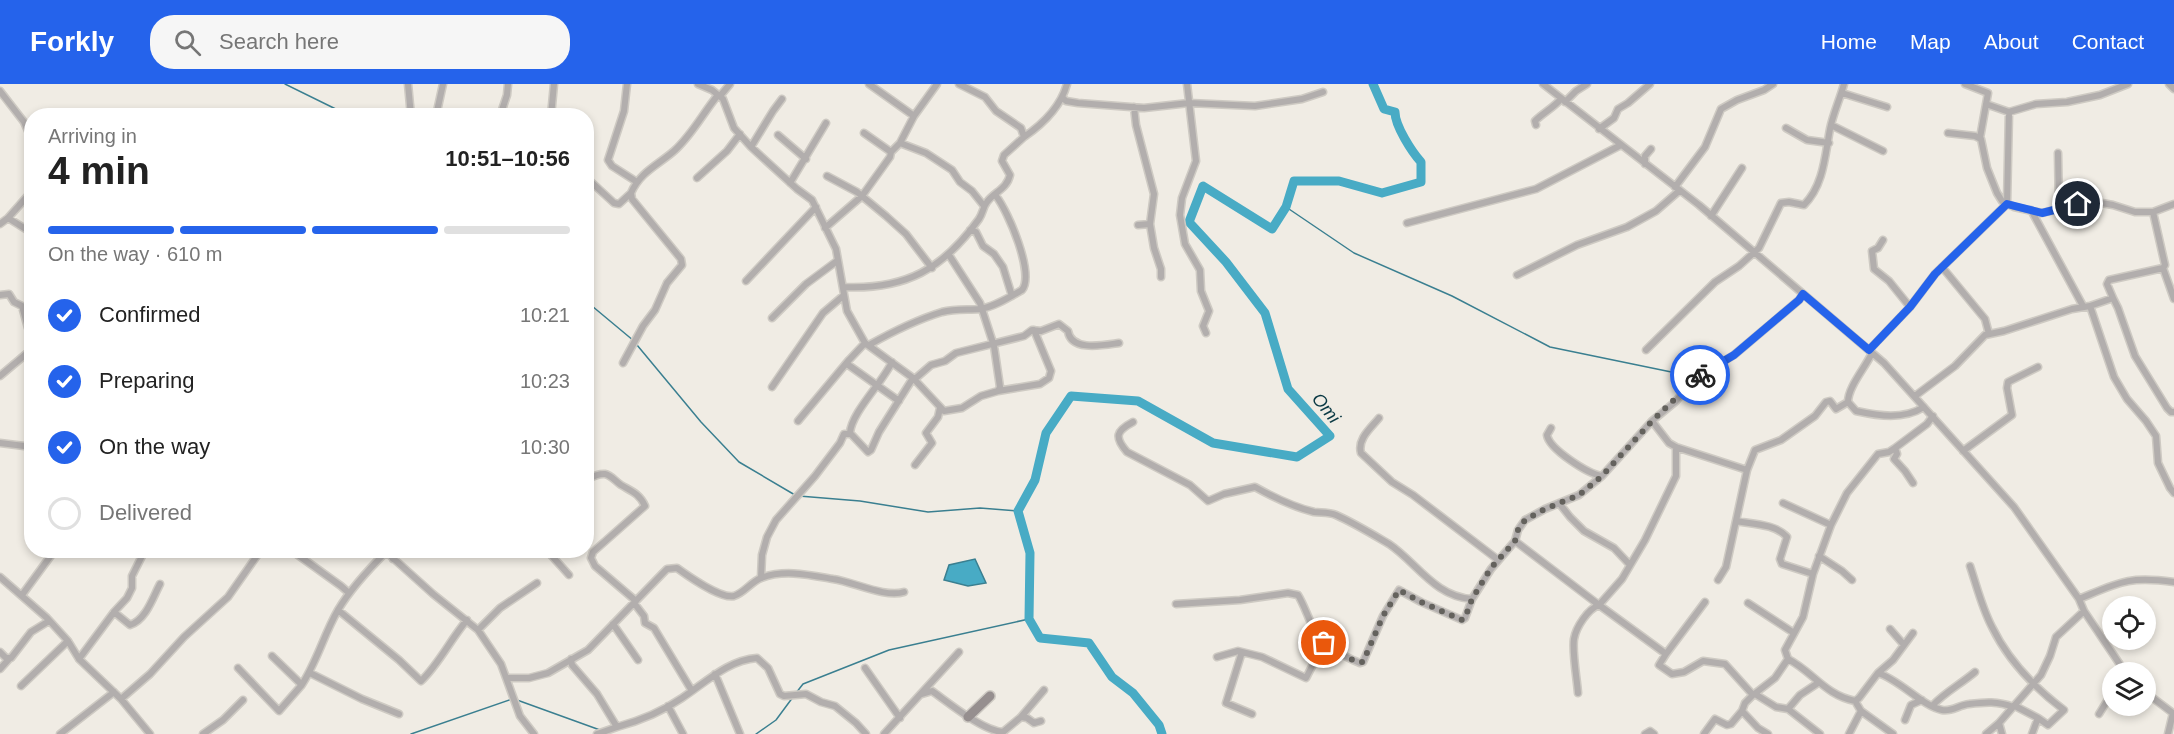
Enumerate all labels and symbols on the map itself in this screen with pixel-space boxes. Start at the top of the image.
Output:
pin [2052,178,2103,229]
courier [1670,345,1730,405]
water label: Omi [1308,389,1345,428]
pin [1298,617,1349,668]

